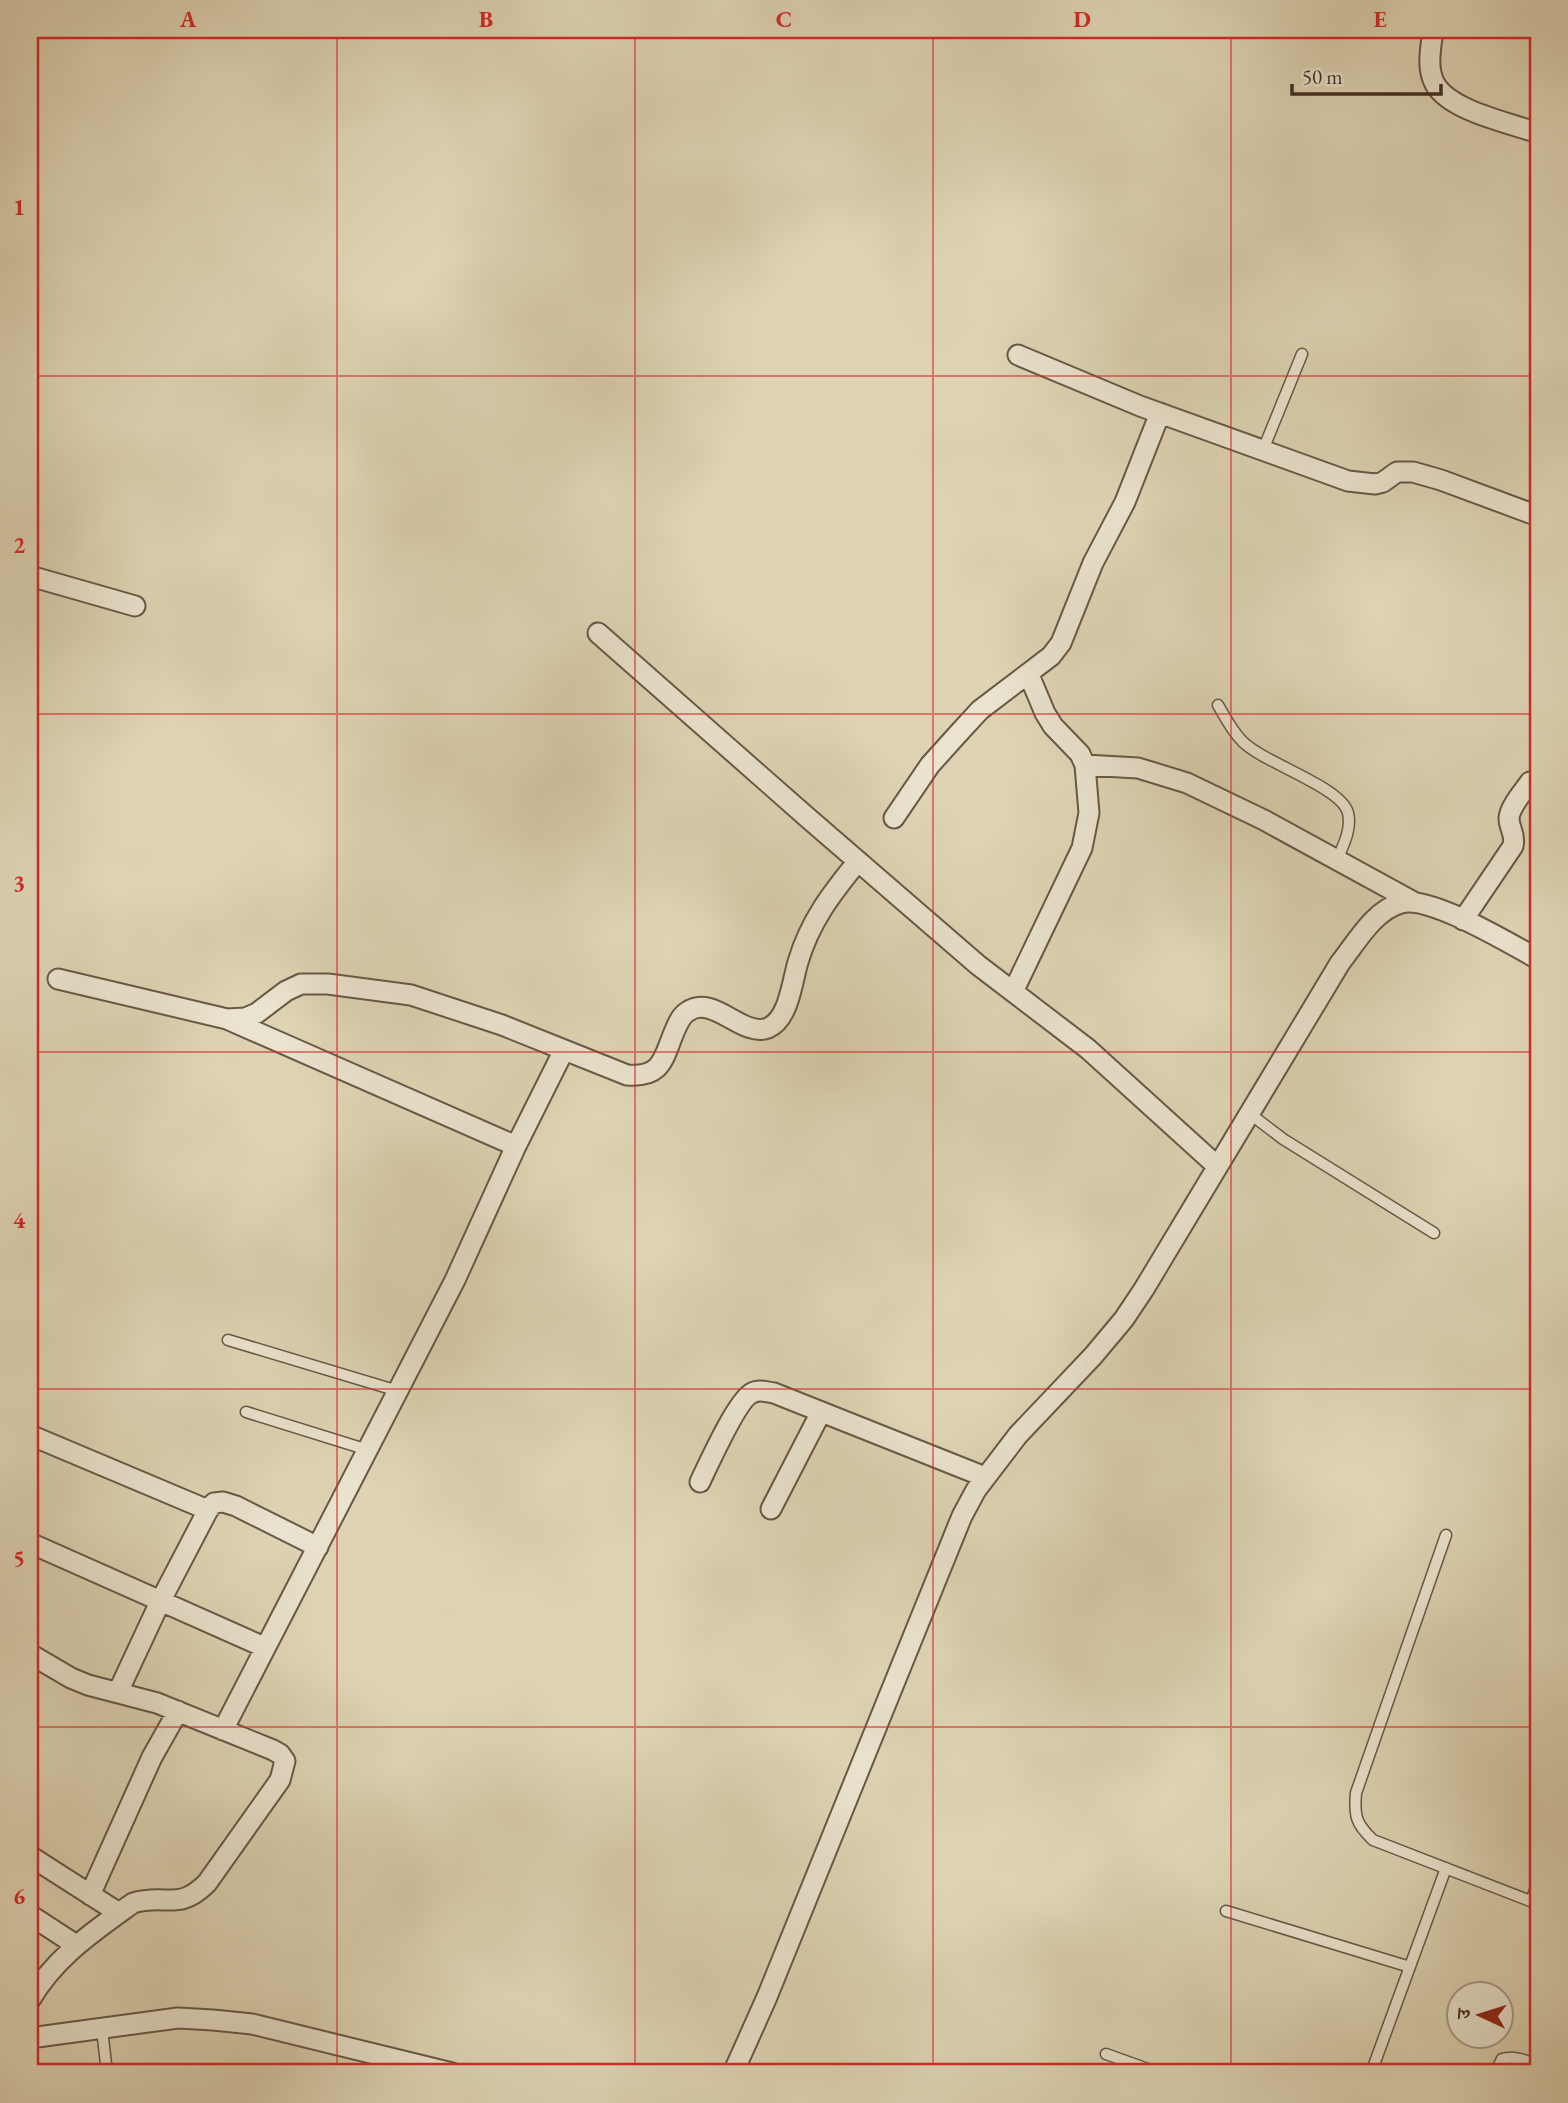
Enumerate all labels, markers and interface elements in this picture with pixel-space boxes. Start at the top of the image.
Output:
text: A [179,4,197,34]
text: B [479,4,493,34]
text: C [776,4,792,34]
text: D [1073,4,1091,34]
text: E [1373,4,1387,34]
scale bar [1292,52,1440,96]
text: 50 m [1302,63,1343,90]
text: 1 [13,192,25,222]
text: 2 [13,530,25,560]
text: 3 [13,868,25,898]
text: 4 [13,1205,26,1235]
text: 5 [13,1543,25,1573]
text: 6 [13,1881,25,1911]
north arrow [1446,1980,1516,2050]
text: उ [1451,2007,1476,2022]

